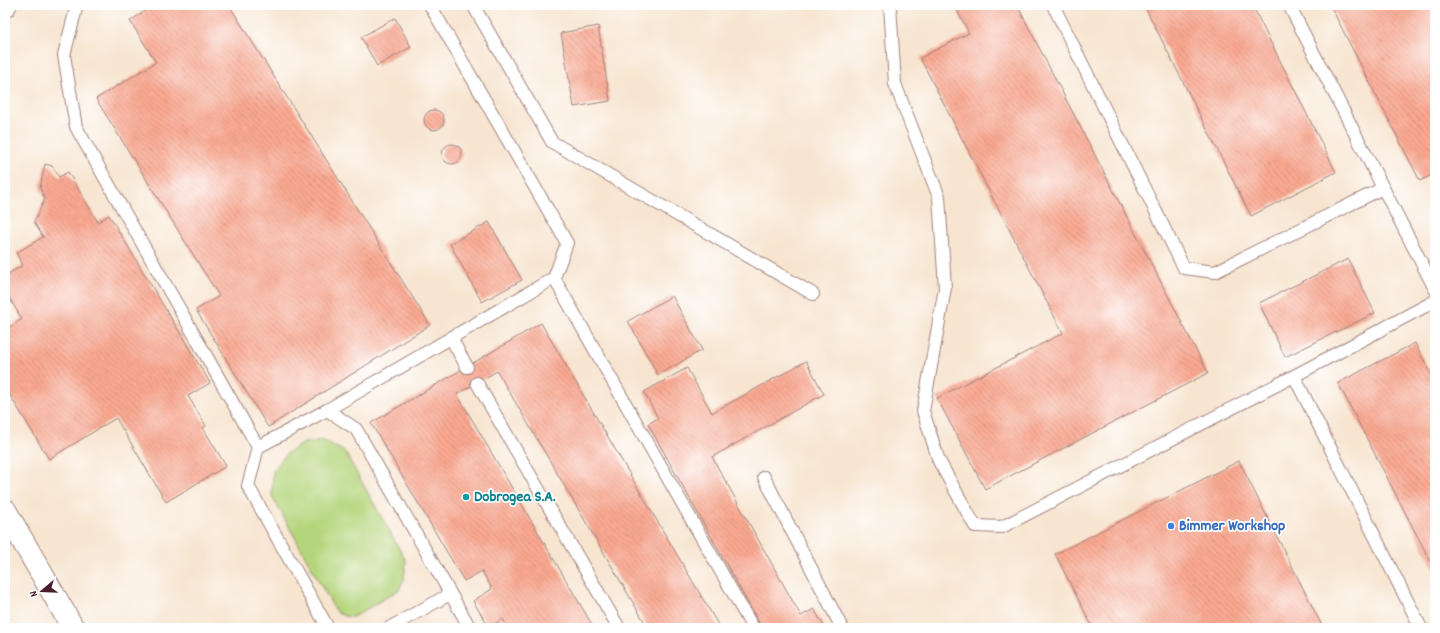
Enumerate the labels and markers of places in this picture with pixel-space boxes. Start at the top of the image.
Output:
place label: Dobrogea S.A. [474,486,556,509]
marker: Dobrogea S.A. [461,492,471,502]
place label: Bimmer Workshop [1179,515,1286,538]
marker: Bimmer Workshop [1166,521,1176,531]

